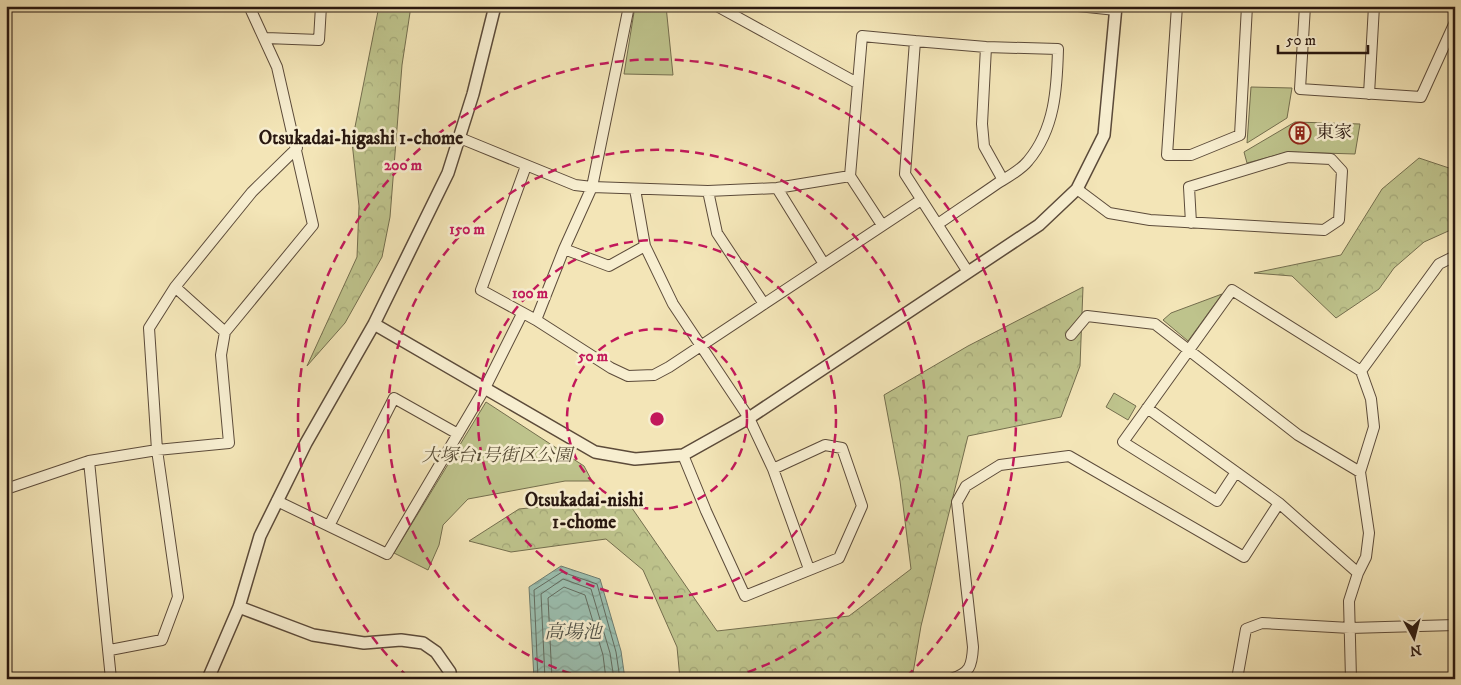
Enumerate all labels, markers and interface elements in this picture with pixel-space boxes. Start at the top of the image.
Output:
scale bar [1278,22,1368,54]
text: 50 m [1286,31,1316,50]
building icon: 東家 [1288,121,1312,145]
place label: 東家 [1316,122,1352,144]
district label: Otsukadai-higashi 1-chome [259,127,463,150]
text: 200 m [384,156,423,175]
text: 150 m [449,220,485,239]
text: 100 m [512,284,549,303]
text: 50 m [577,347,609,366]
centre of rings [648,410,666,428]
park label: 大塚台1号街区公園 [422,445,575,467]
district label: Otsukadai-nishi 1-chome [525,489,643,534]
north arrow [1388,612,1438,662]
water label: 高場池 [544,621,603,644]
text: N [1408,640,1422,660]

